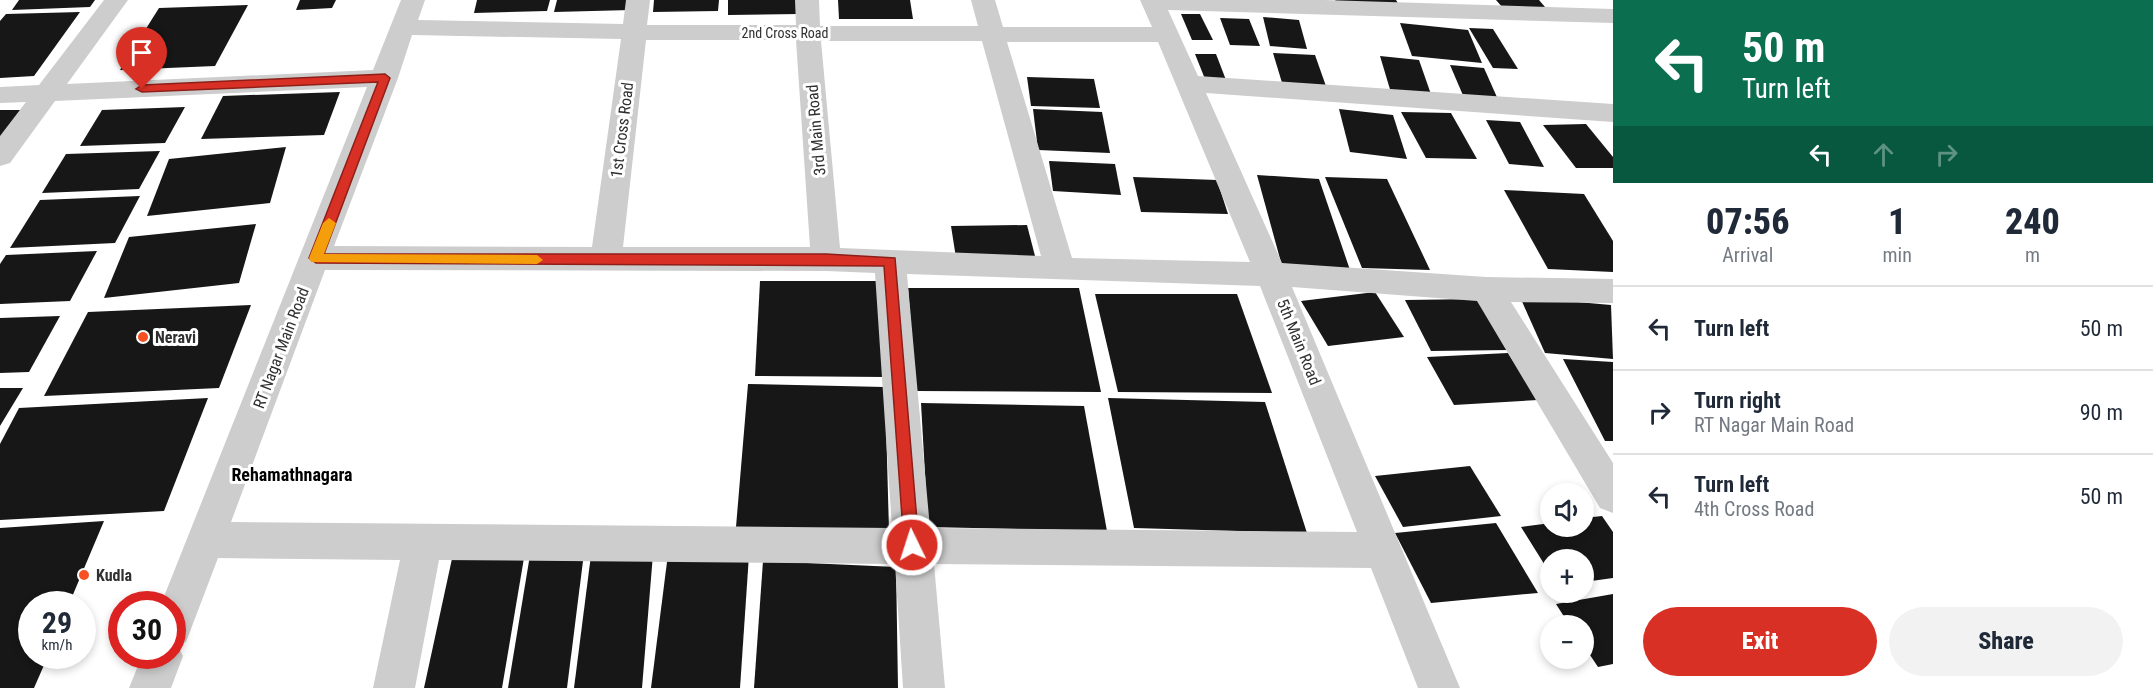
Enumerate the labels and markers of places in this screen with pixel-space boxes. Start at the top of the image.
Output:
pin [116,27,167,89]
place label: Neravi [155,328,196,347]
marker: Neravi [136,330,150,344]
place label: Kudla [96,566,133,585]
marker: Kudla [77,568,91,582]

